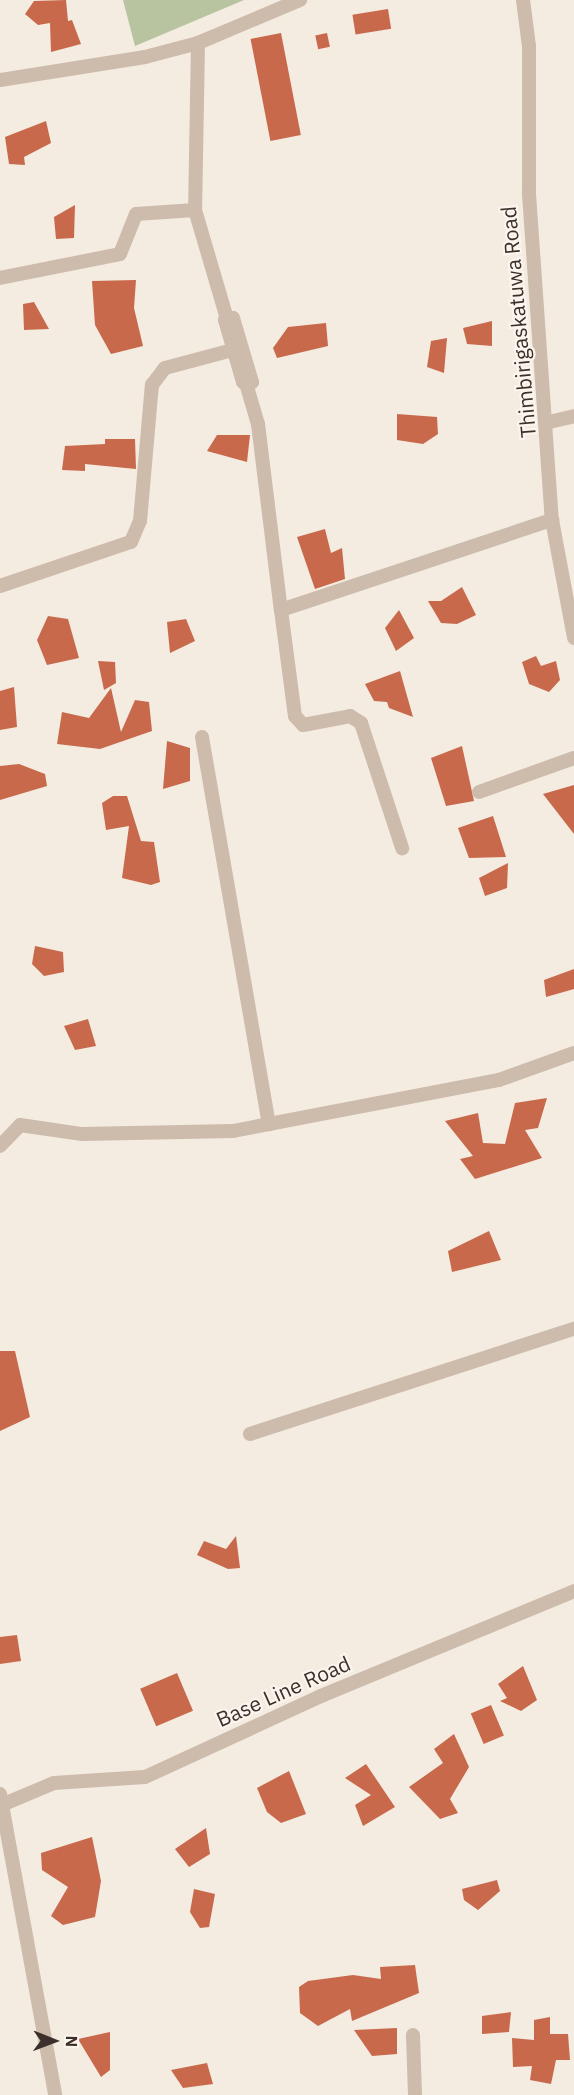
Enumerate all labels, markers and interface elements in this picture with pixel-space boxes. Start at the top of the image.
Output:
street label: Thimbirigaskatuwa Road [495,205,541,439]
street label: Base Line Road [212,1650,354,1732]
north arrow [24,2011,84,2071]
text: N [62,2035,82,2047]

